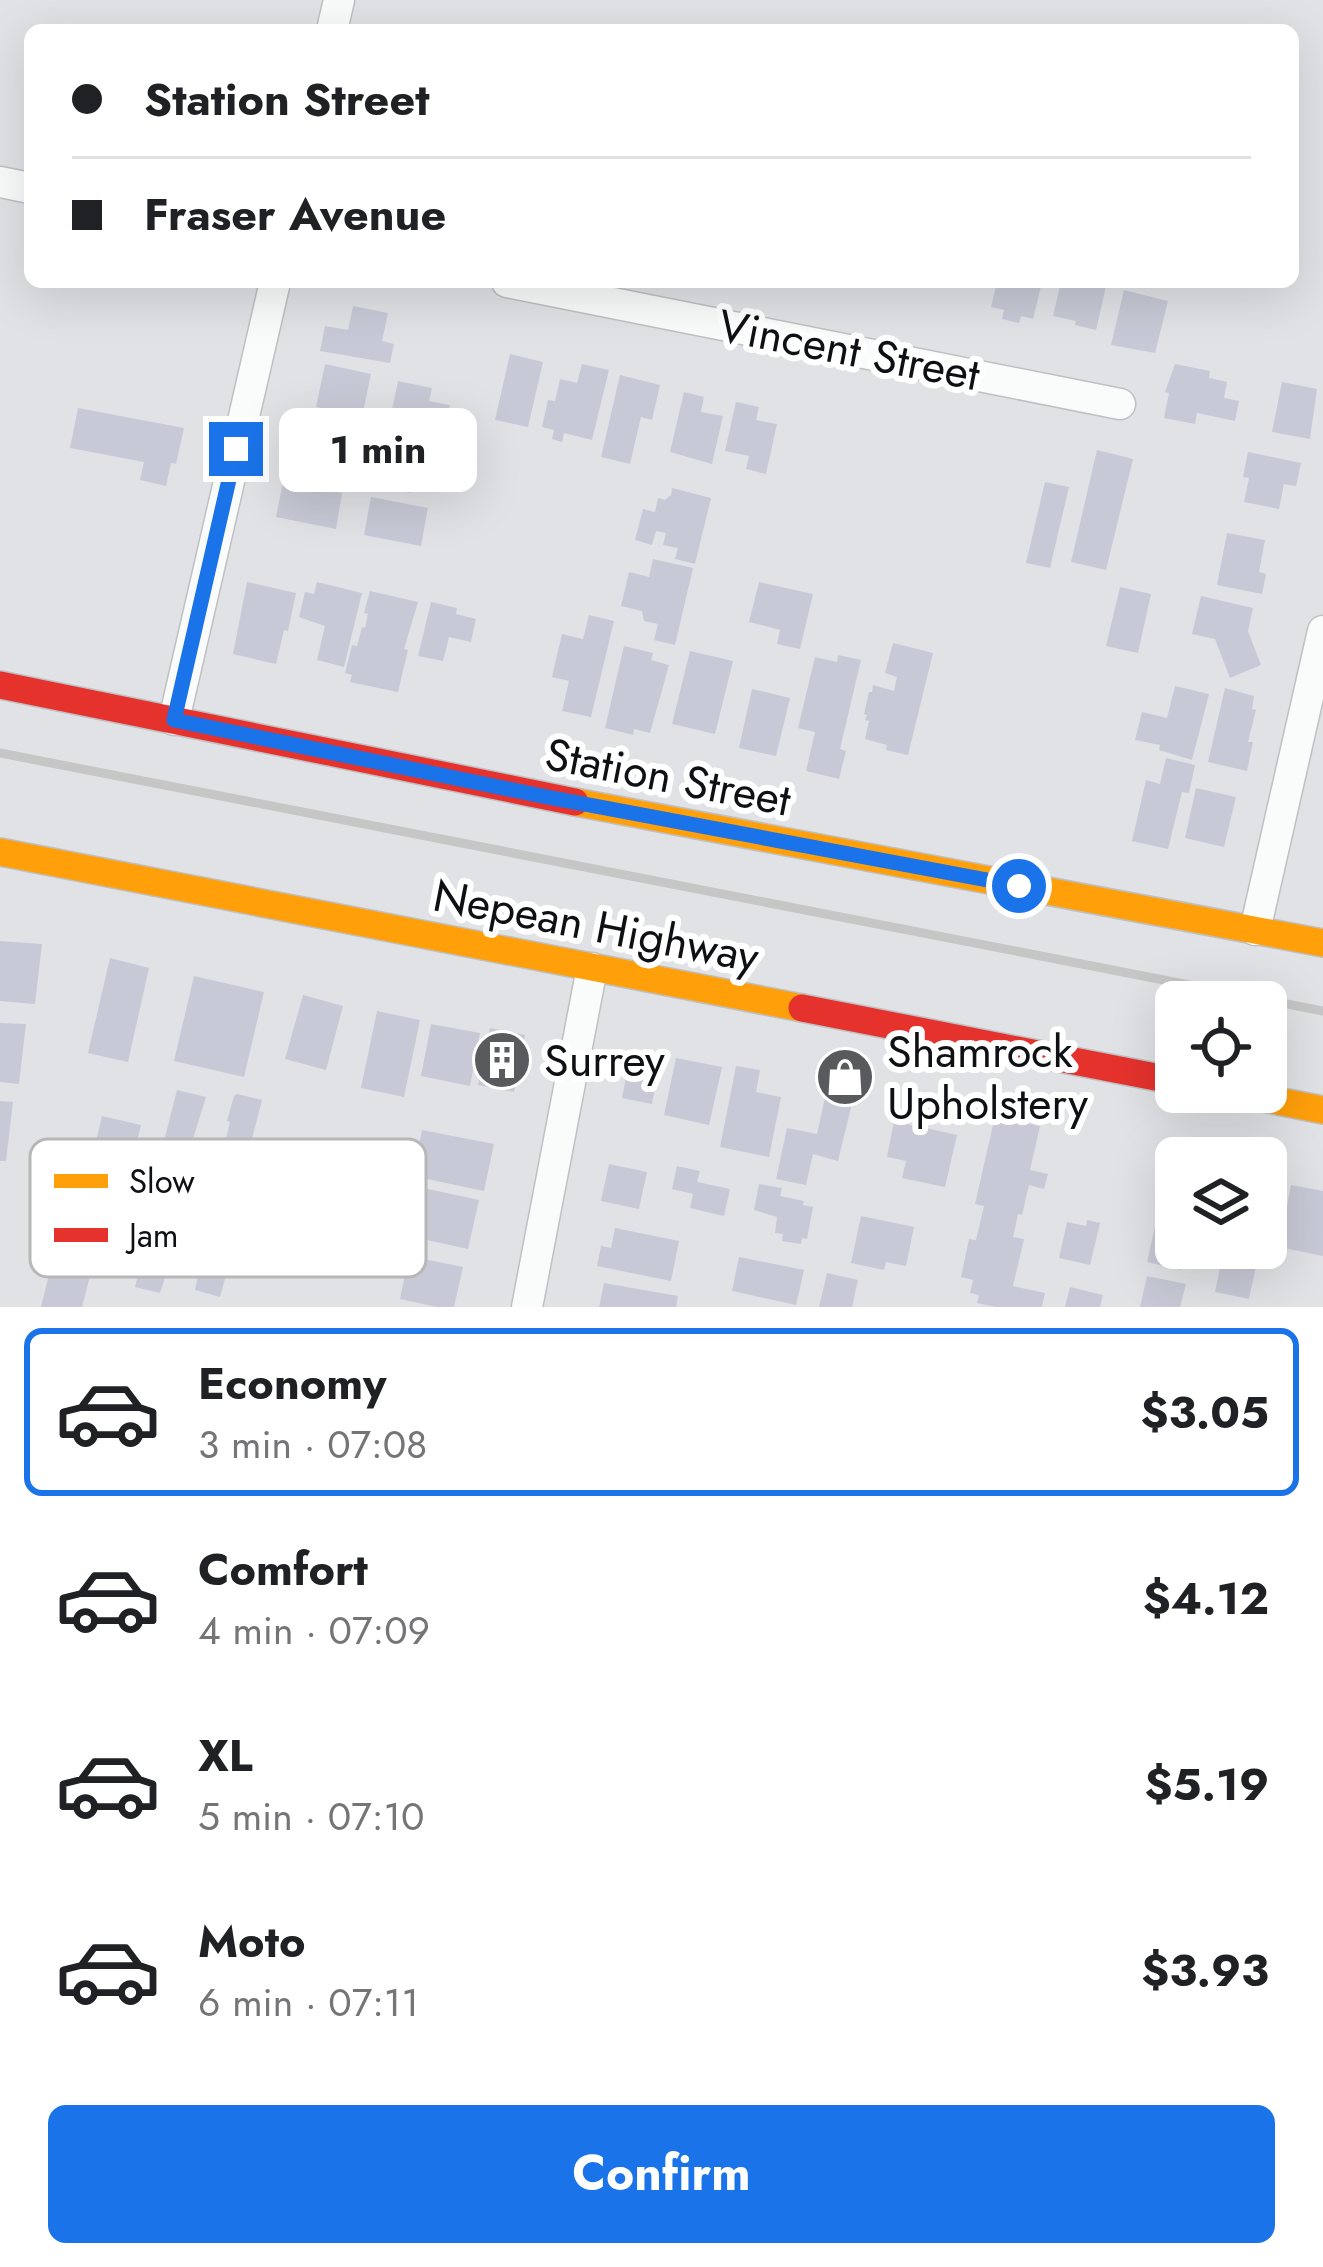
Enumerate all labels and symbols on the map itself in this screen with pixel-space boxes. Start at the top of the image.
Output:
street label: Vincent Street [713,293,985,407]
callout: 1 min [278,407,476,491]
route end [209,422,263,476]
street label: Station Street [540,721,796,833]
route start [992,859,1046,913]
street label: Nepean Highway [428,863,765,989]
place label: Shamrock Upholstery [887,1019,1088,1136]
place label: Surrey [544,1028,665,1093]
building icon: Surrey [471,1029,533,1091]
shop icon: Shamrock Upholstery [814,1046,876,1108]
legend [30,1139,426,1277]
text: Slow [129,1158,195,1205]
text: Jam [125,1212,179,1259]

